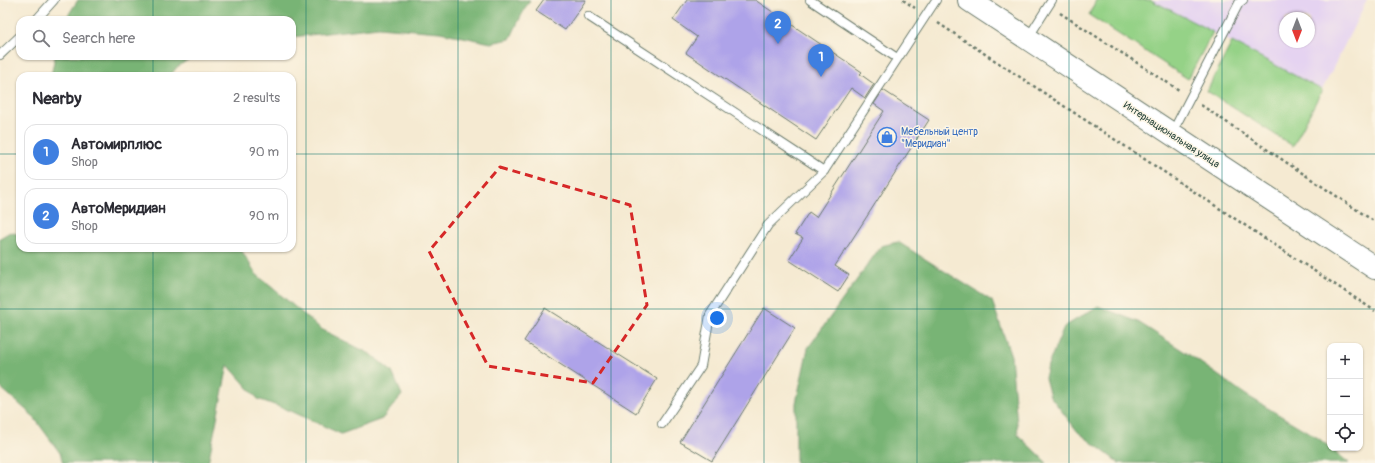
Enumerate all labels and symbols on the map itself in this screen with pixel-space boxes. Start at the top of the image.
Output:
pin: 2 [765,11,791,44]
north arrow [1279,12,1315,48]
pin: 1 [808,44,834,77]
street label: Интернациональная улица [1121,99,1222,171]
shop icon: Мебельный центр "Меридиан" [876,126,898,148]
place label: Мебельный центр "Меридиан" [901,126,978,150]
your location [707,308,727,328]

